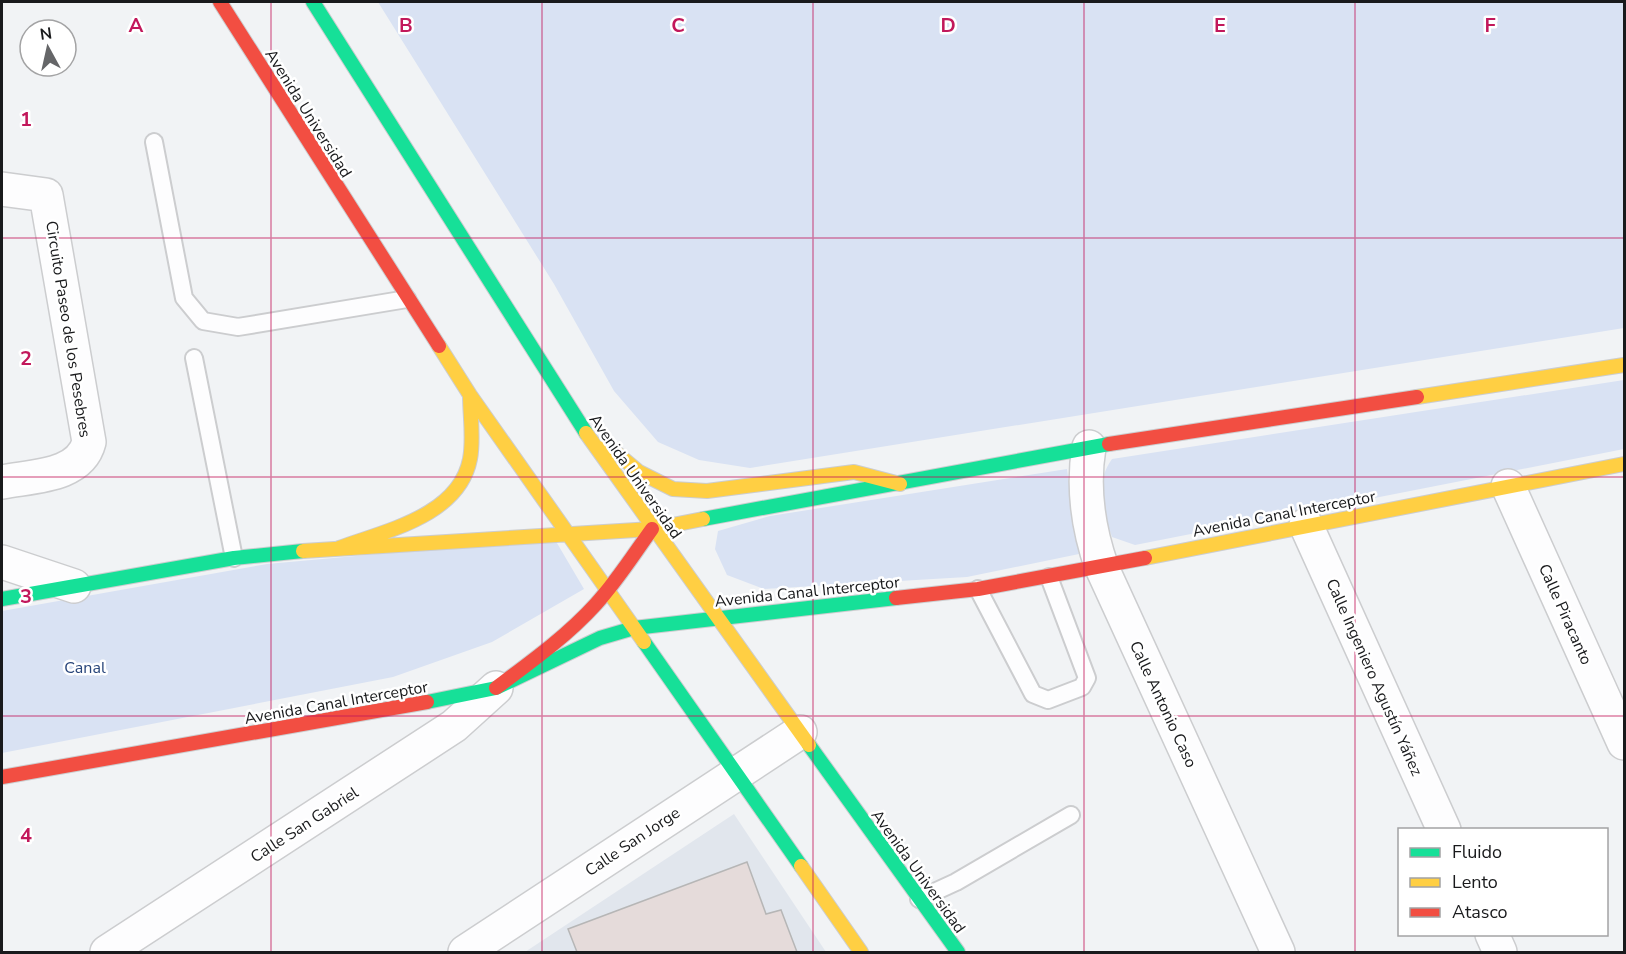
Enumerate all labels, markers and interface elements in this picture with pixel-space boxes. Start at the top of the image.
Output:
text: A [129,12,144,39]
text: B [399,12,413,39]
text: C [671,12,685,39]
text: D [940,12,956,39]
text: E [1214,12,1226,39]
text: F [1484,12,1496,39]
north arrow [18,18,78,78]
text: N [39,22,54,46]
street label: Avenida Universidad [260,45,357,182]
text: 1 [20,106,32,133]
street label: Circuito Paseo de los Pesebres [40,219,96,439]
text: 2 [20,345,32,372]
street label: Avenida Universidad [584,410,687,543]
street label: Avenida Canal Interceptor [1191,485,1378,543]
street label: Calle Piracanto [1533,560,1597,668]
street label: Avenida Canal Interceptor [713,571,901,613]
street label: Calle Ingeniero Agustín Yáñez [1321,575,1428,780]
text: 3 [20,583,32,610]
street label: Calle Antonio Caso [1124,637,1202,771]
park label: Canal [64,657,106,679]
street label: Avenida Canal Interceptor [243,676,430,730]
street label: Calle San Gabriel [246,782,363,868]
street label: Calle San Jorge [581,802,684,882]
street label: Avenida Universidad [866,805,971,938]
text: 4 [20,822,32,849]
legend [1398,828,1608,936]
text: Fluido [1452,840,1502,864]
text: Lento [1452,870,1498,894]
text: Atasco [1452,900,1508,924]

